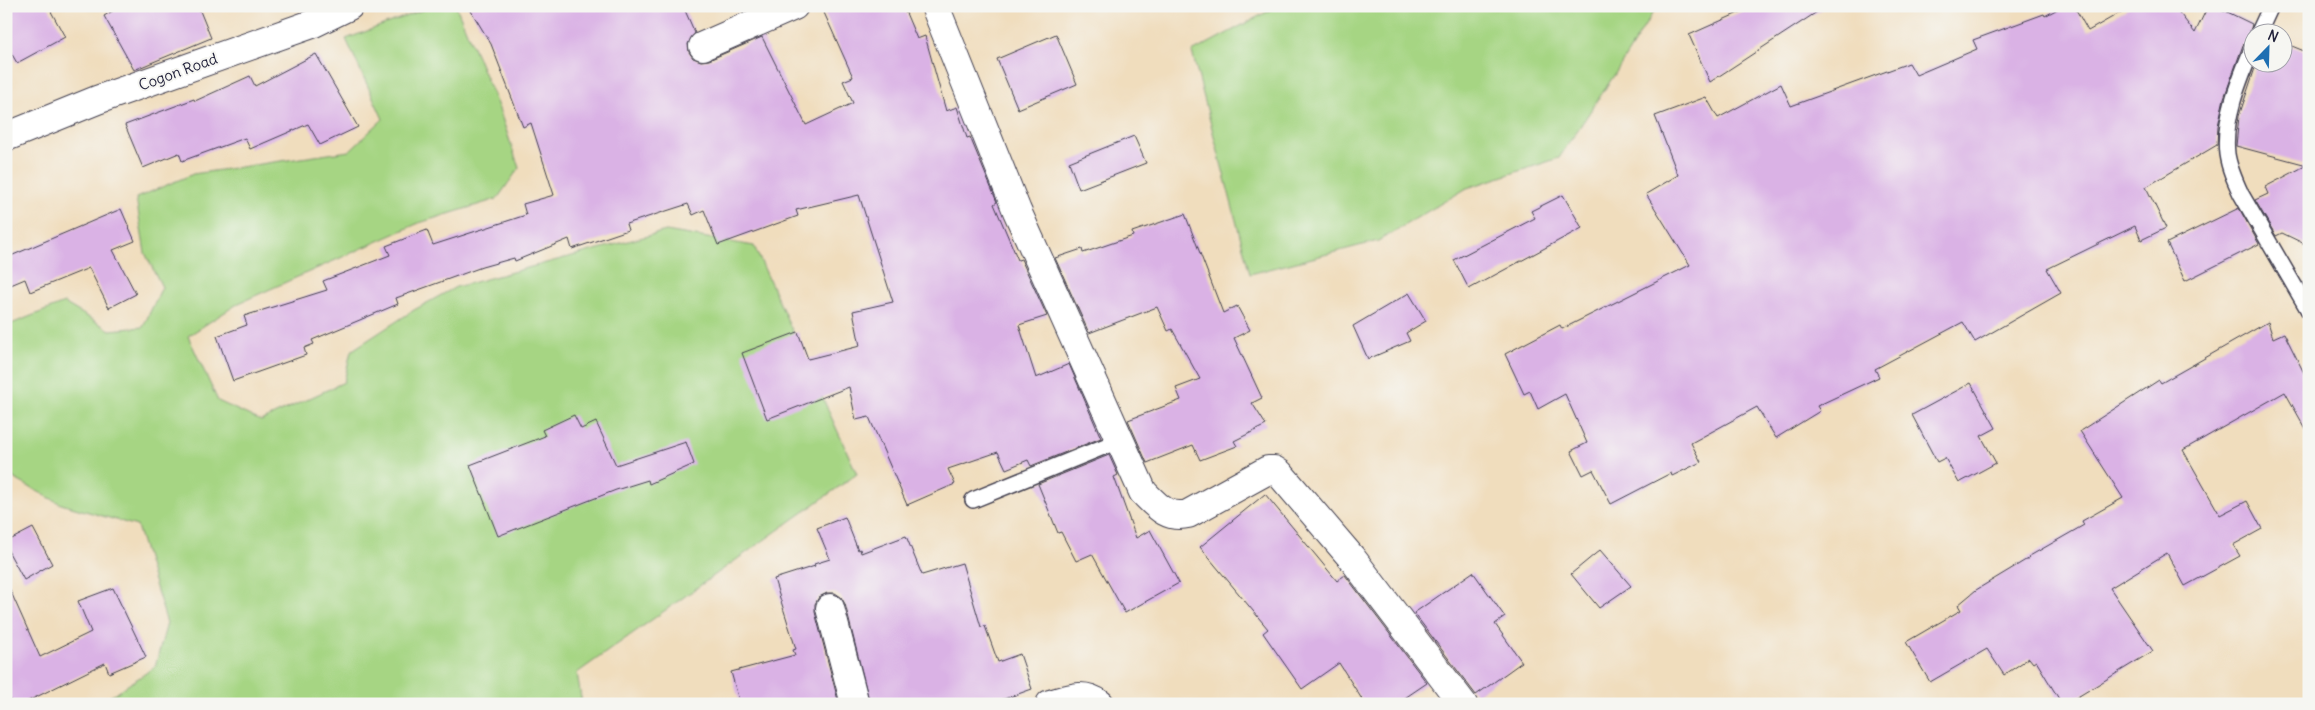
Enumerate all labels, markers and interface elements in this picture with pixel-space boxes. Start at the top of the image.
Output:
north arrow [2242,22,2292,72]
text: N [2265,26,2281,46]
street label: Cogon Road [136,48,220,95]

